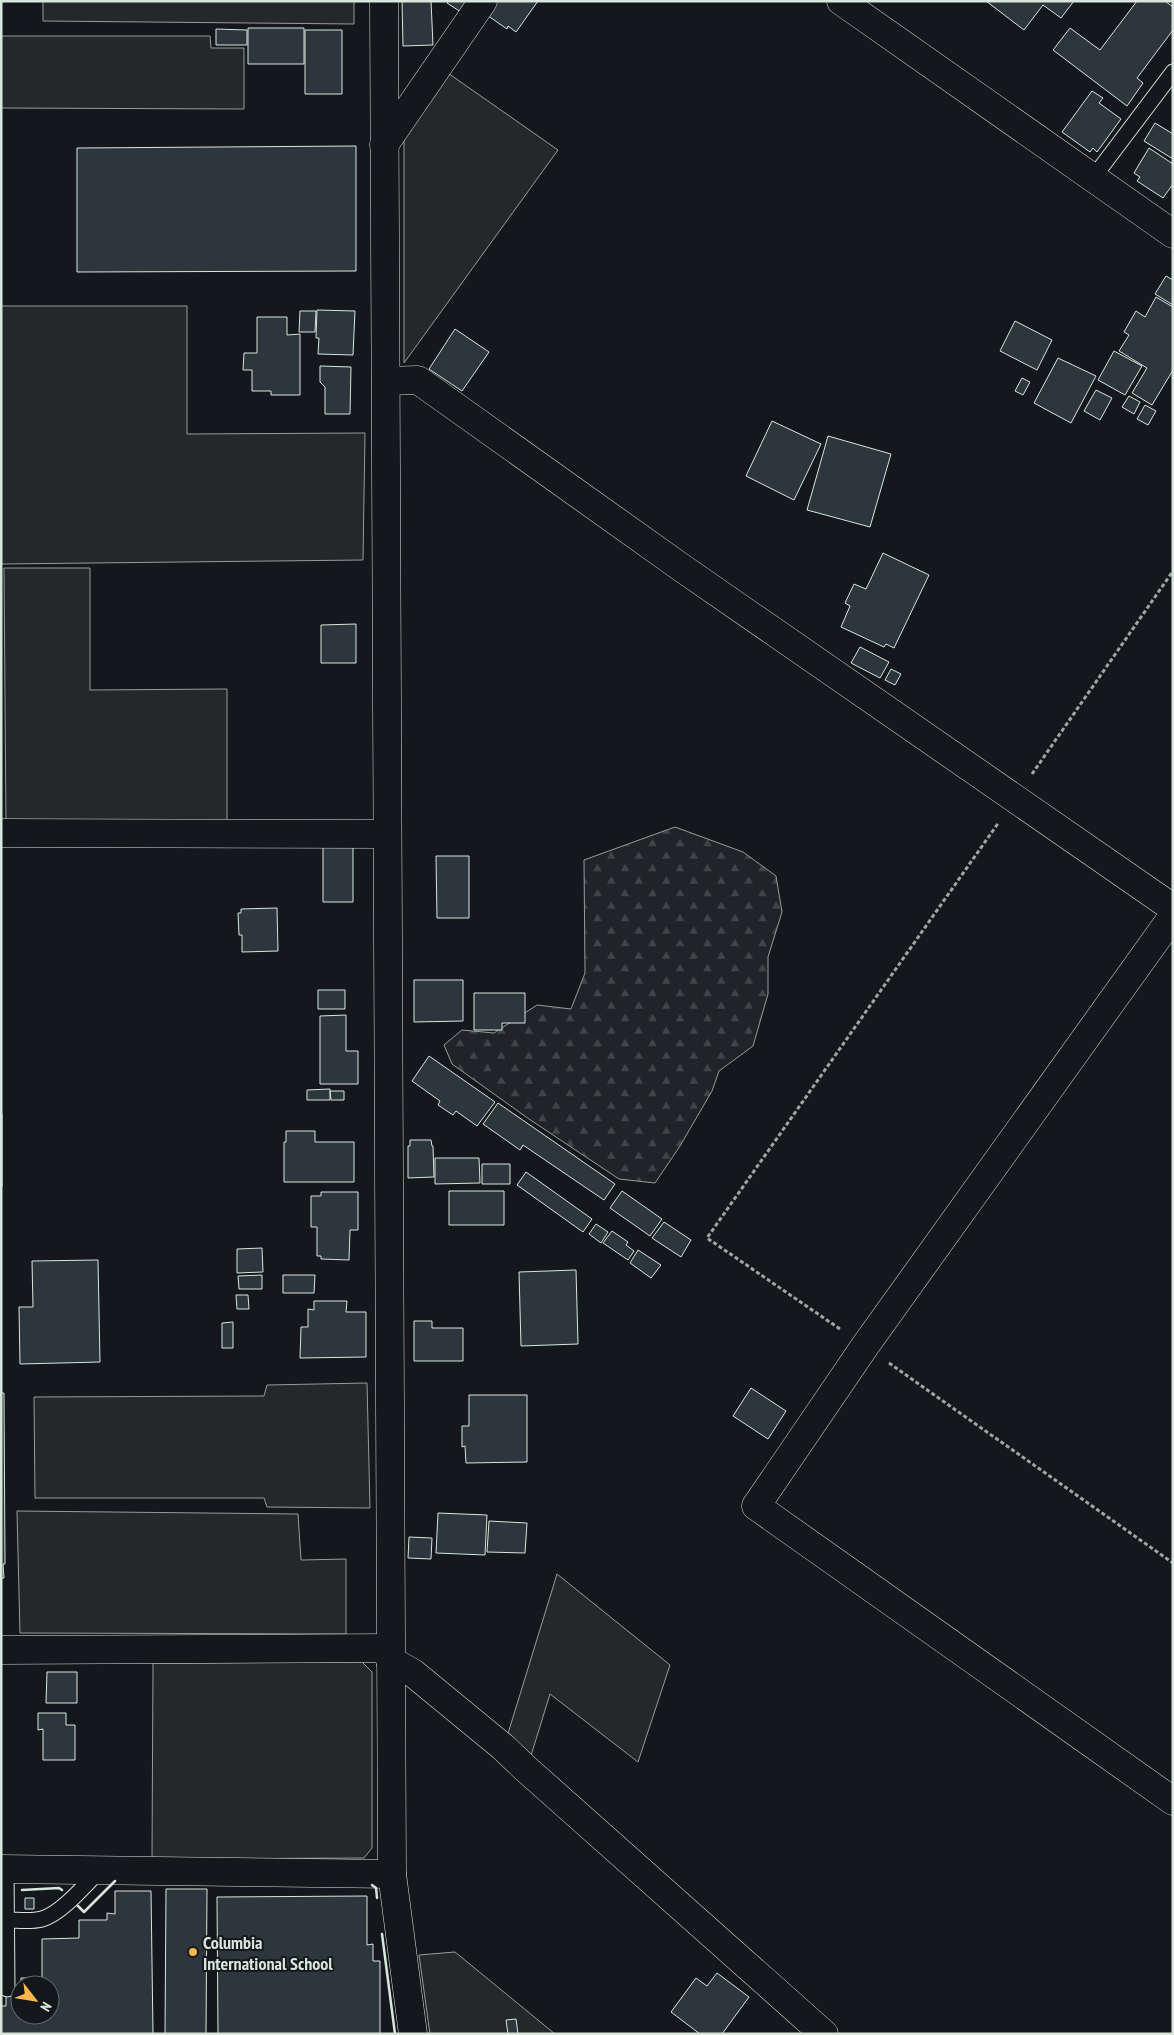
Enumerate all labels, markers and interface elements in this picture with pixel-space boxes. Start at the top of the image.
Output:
place label: Columbia International School [203,1931,333,1975]
marker: Columbia International School [187,1946,199,1958]
north arrow [10,1975,60,2025]
text: N [36,1999,56,2015]

